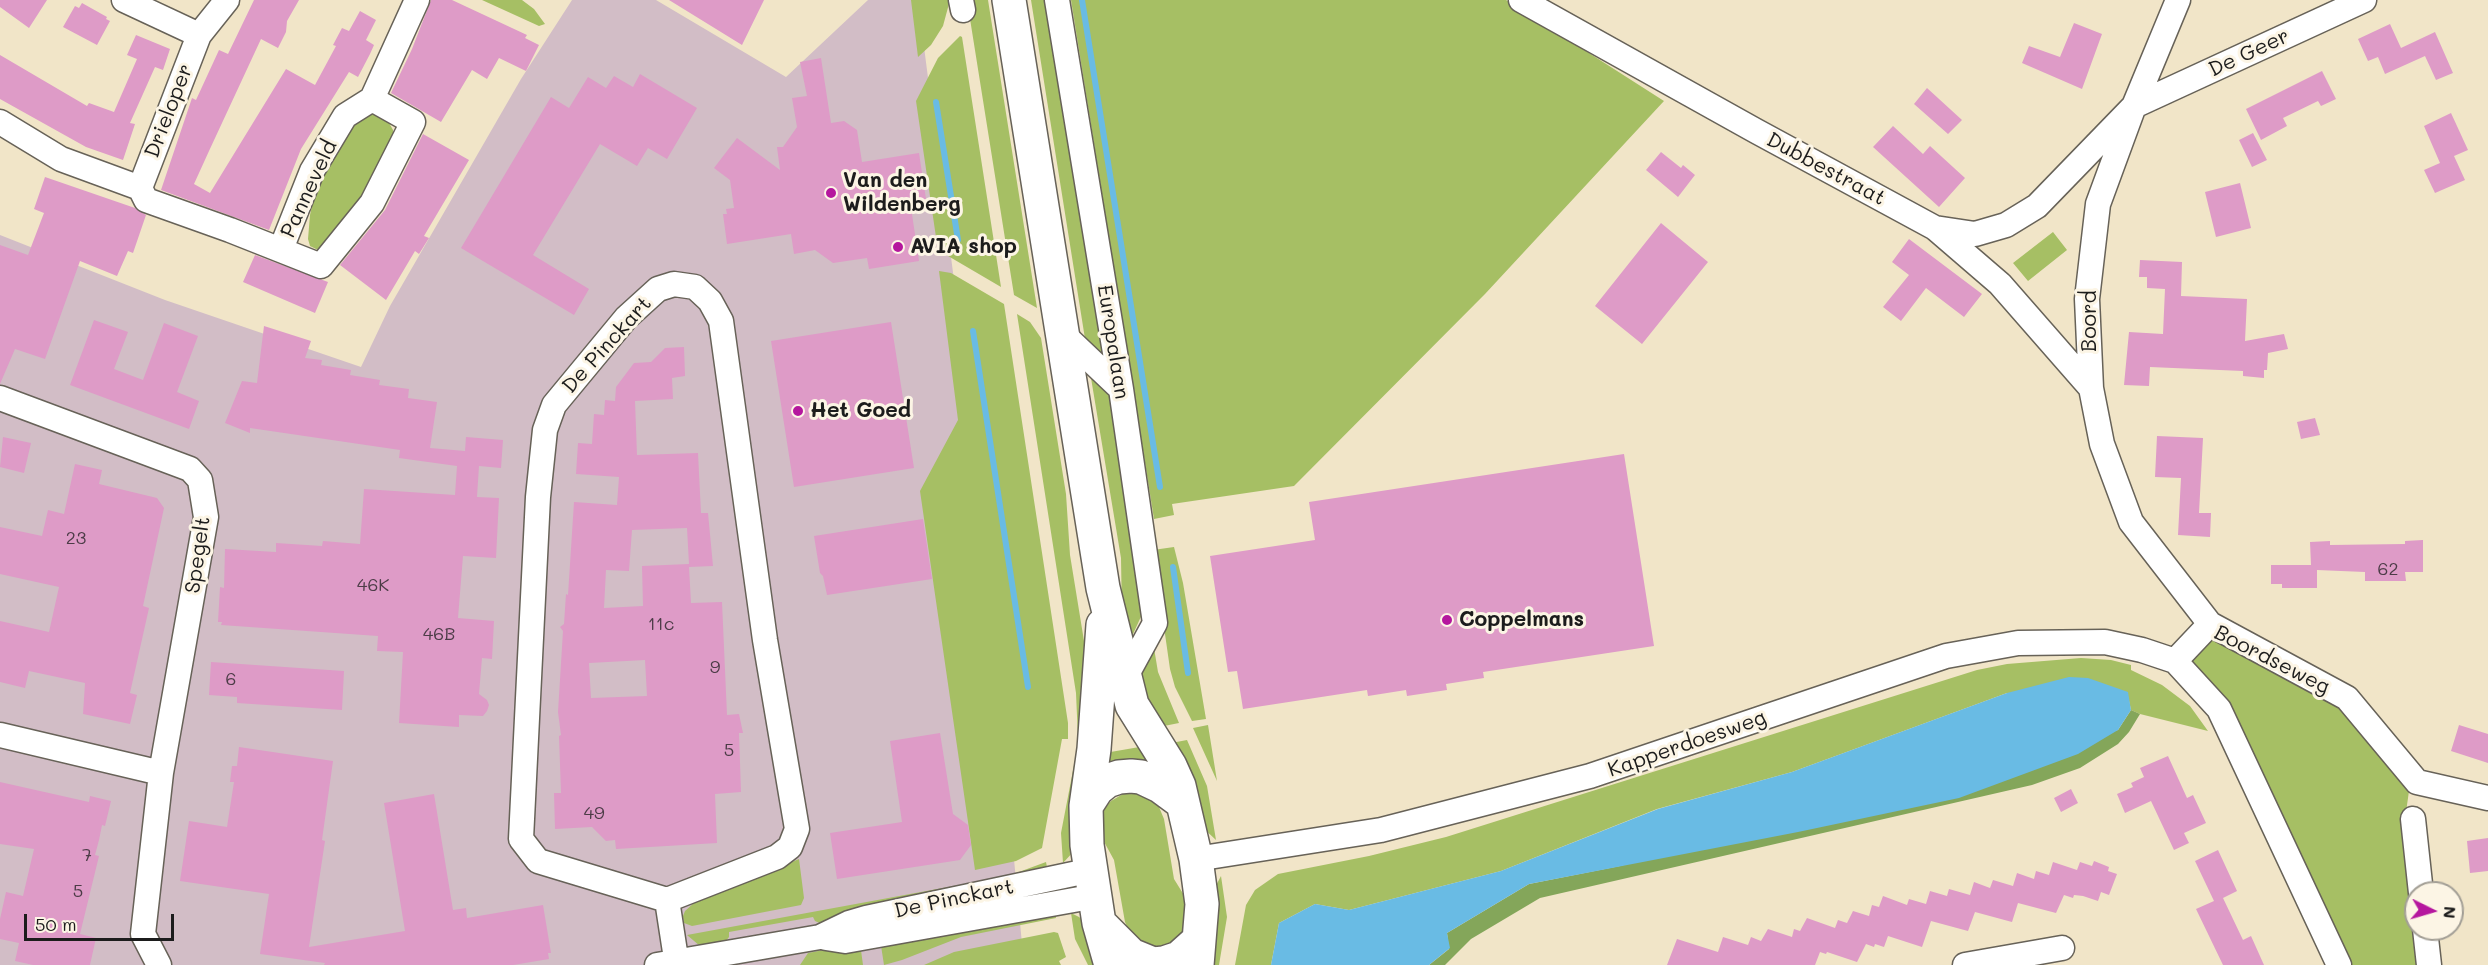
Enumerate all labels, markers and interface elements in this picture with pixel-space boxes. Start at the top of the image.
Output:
street label: De Geer [2205,23,2293,83]
street label: Drieloper [140,60,198,162]
street label: Dubbestraat [1762,127,1890,211]
street label: Panneveld [275,136,343,242]
place label: Van den Wildenberg [843,168,961,218]
marker: Van den Wildenberg [824,186,838,200]
place label: AVIA shop [910,234,1017,260]
marker: AVIA shop [891,240,905,254]
street label: Europalaan [1092,283,1134,401]
street label: Boord [2077,290,2103,352]
street label: De Pinckart [557,291,657,399]
place label: Het Goed [810,398,911,424]
marker: Het Goed [791,404,805,418]
street label: Spegelt [180,515,216,595]
house number: 23 [66,527,86,549]
house number: 62 [2378,558,2398,580]
house number: 46K [357,574,389,596]
place label: Coppelmans [1459,607,1584,633]
house number: 11c [648,613,674,635]
marker: Coppelmans [1440,613,1454,627]
street label: Boordseweg [2210,620,2334,700]
house number: 46B [423,623,455,645]
house number: 9 [710,656,720,678]
house number: 6 [226,668,236,690]
street label: Kapperdoesweg [1605,705,1769,783]
house number: 5 [724,739,734,761]
house number: 49 [583,802,605,824]
house number: 7 [82,844,92,866]
street label: De Pinckart [892,874,1016,924]
house number: 5 [73,880,83,902]
north arrow [2404,881,2464,941]
scale bar [27,902,177,940]
text: N [2439,905,2461,919]
text: 50 m [35,912,77,936]

